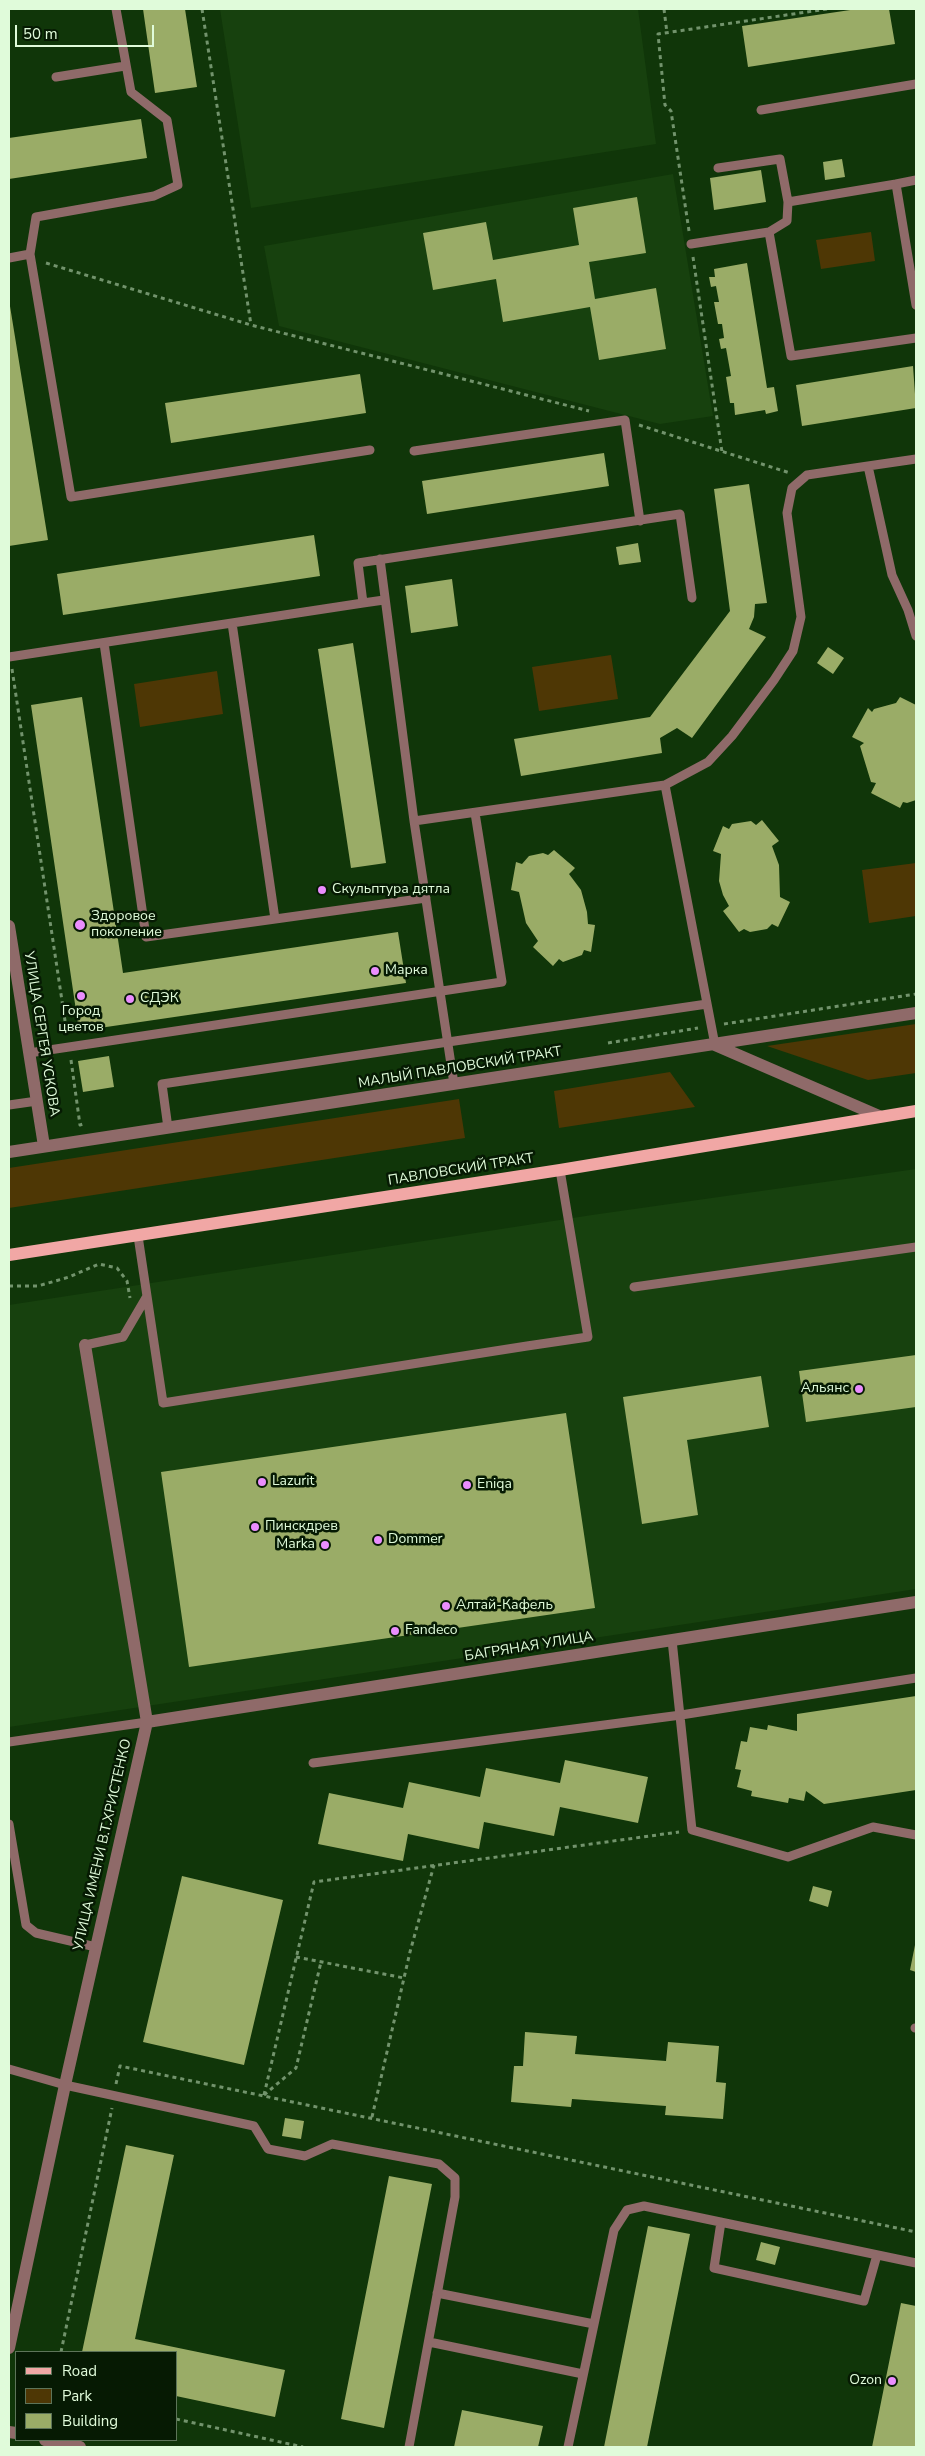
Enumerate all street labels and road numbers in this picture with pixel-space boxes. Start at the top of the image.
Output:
street label: УЛИЦА СЕРГЕЯ УСКОВА [20,950,62,1118]
street label: МАЛЫЙ ПАВЛОВСКИЙ ТРАКТ [357,1044,563,1092]
street label: ПАВЛОВСКИЙ ТРАКТ [387,1150,535,1190]
street label: БАГРЯНАЯ УЛИЦА [463,1629,595,1665]
street label: УЛИЦА ИМЕНИ В.Т.ХРИСТЕНКО [70,1737,136,1953]

